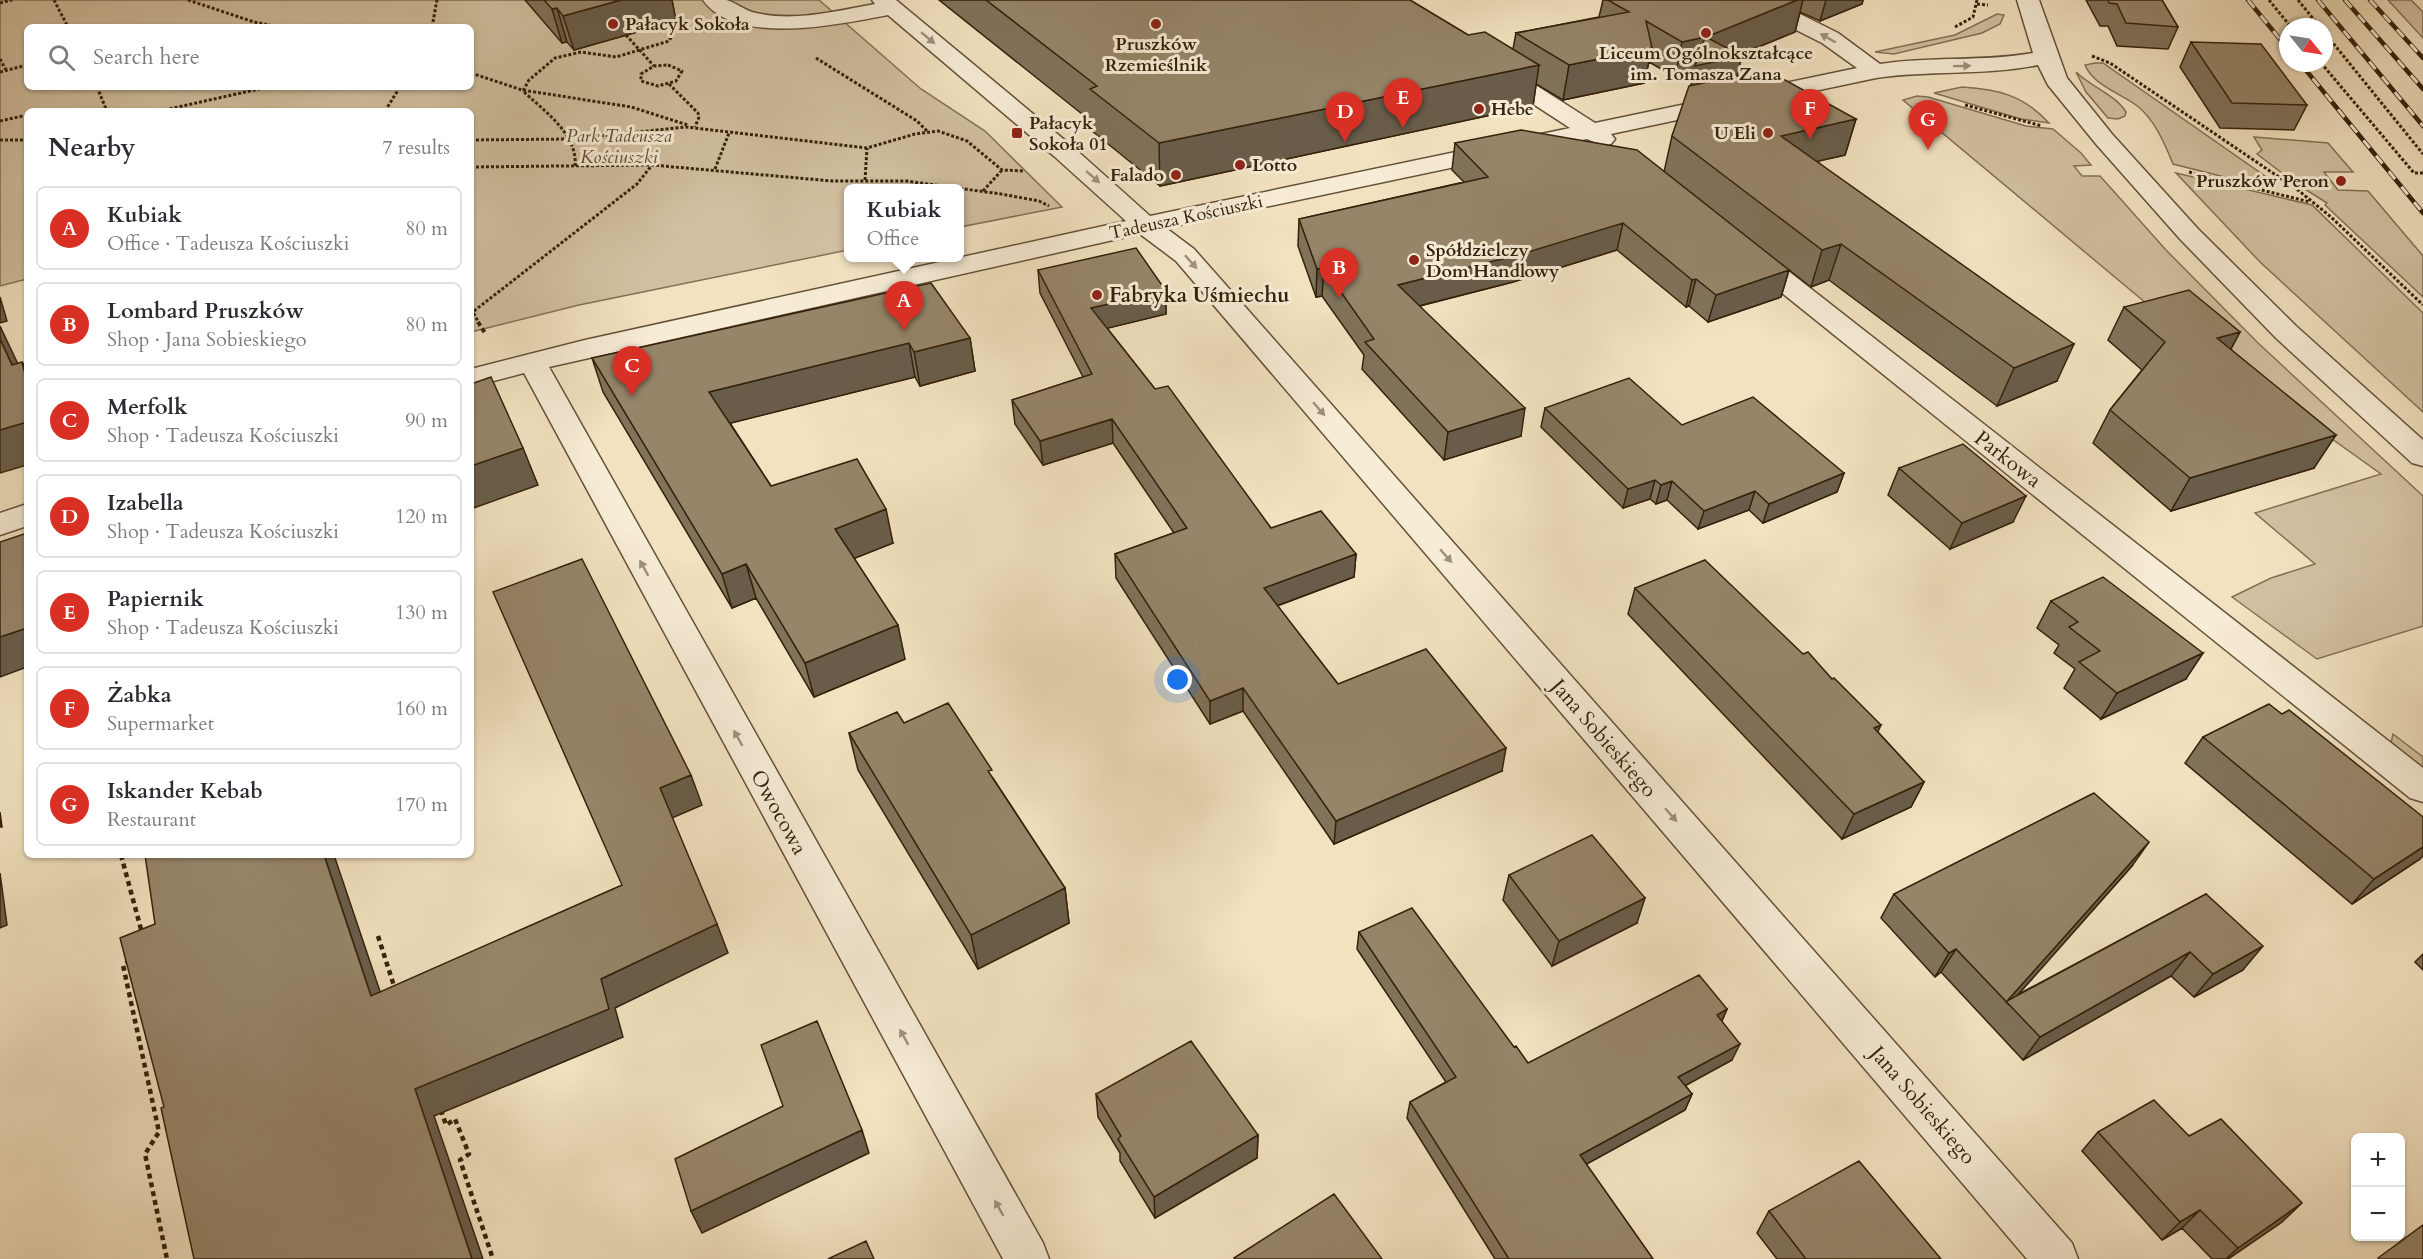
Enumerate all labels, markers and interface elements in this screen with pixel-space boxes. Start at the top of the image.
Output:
place label: Pałacyk Sokoła [625,12,750,37]
marker: Pałacyk Sokoła [606,17,620,31]
marker: Pruszków Rzemieślnik [1149,17,1163,31]
north arrow [2279,18,2333,72]
search box [24,24,474,90]
marker: Liceum Ogólnokształcące im. Tomasza Zana [1699,26,1713,40]
one-way arrow [920,31,935,44]
place label: Pruszków Rzemieślnik [1105,32,1208,78]
one-way arrow [1819,33,1836,43]
icon: search [45,41,78,74]
place label: Liceum Ogólnokształcące im. Tomasza Zana [1599,41,1813,87]
text: Search here [93,42,200,72]
one-way arrow [1953,61,1972,71]
pin: E [1384,78,1422,128]
pin: F [1790,90,1830,139]
pin: D [1326,92,1364,142]
place label: Hebe [1491,97,1534,122]
pin: G [1908,100,1948,150]
marker: Hebe [1472,102,1486,116]
place label: Pałacyk Sokoła 01 [1029,111,1108,157]
place label: U Eli [1714,121,1756,146]
park label: Park Tadeusza Kościuszki [566,124,672,170]
marker: Pałacyk Sokoła 01 [1010,126,1024,140]
marker: U Eli [1761,126,1775,140]
text: Nearby [48,130,136,165]
text: 7 results [382,134,450,161]
place label: Lotto [1252,153,1297,178]
marker: Lotto [1233,158,1247,172]
place label: Falado [1110,163,1164,188]
marker: Falado [1169,168,1183,182]
place label: Pruszków Peron [2196,169,2329,194]
one-way arrow [1085,170,1100,183]
marker: Pruszków Peron [2334,174,2348,188]
popup [844,184,964,262]
street label: Tadeusza Kościuszki [1107,189,1265,246]
text: Kubiak [867,195,942,225]
text: Kubiak [107,200,182,230]
text: A [62,215,77,242]
text: 80 m [405,215,448,242]
text: Office [867,225,919,252]
text: Office · Tadeusza Kościuszki [107,230,349,257]
place label: Spółdzielczy Dom Handlowy [1426,238,1560,284]
pin: B [1320,248,1358,298]
marker: Spółdzielczy Dom Handlowy [1407,253,1421,267]
one-way arrow [1184,254,1197,269]
place label: Fabryka Uśmiechu [1109,281,1290,310]
pin: A [884,282,924,331]
marker: Fabryka Uśmiechu [1090,288,1104,302]
text: Lombard Pruszków [107,296,304,326]
text: B [62,311,77,338]
text: 80 m [405,311,448,338]
text: Shop · Jana Sobieskiego [107,326,306,353]
pin: C [612,346,652,396]
text: Merfolk [107,392,188,422]
one-way arrow [1312,401,1325,417]
text: C [62,407,77,434]
text: 90 m [405,407,448,434]
text: Shop · Tadeusza Kościuszki [107,422,339,449]
street label: Parkowa [1968,424,2047,495]
text: Izabella [107,488,184,518]
text: D [61,503,78,530]
text: 120 m [395,503,448,530]
text: Shop · Tadeusza Kościuszki [107,518,339,545]
one-way arrow [1440,548,1453,564]
one-way arrow [639,559,649,576]
text: Papiernik [107,584,204,614]
text: E [63,599,76,626]
text: 130 m [395,599,448,626]
text: Shop · Tadeusza Kościuszki [107,614,339,641]
your location [1163,665,1192,694]
street label: Jana Sobieskiego [1542,671,1663,804]
text: Żabka [107,680,172,710]
text: F [64,695,75,722]
text: 160 m [395,695,448,722]
text: Supermarket [107,710,214,737]
one-way arrow [733,730,743,747]
street label: Owocowa [743,764,814,860]
text: Iskander Kebab [107,776,263,806]
text: G [61,791,78,818]
text: 170 m [395,791,448,818]
text: Restaurant [107,806,196,833]
one-way arrow [1664,807,1677,823]
one-way arrow [899,1029,909,1046]
street label: Jana Sobieskiego [1861,1038,1982,1171]
map controls [2351,1133,2405,1241]
button: + [2351,1133,2405,1187]
button: − [2351,1187,2405,1241]
one-way arrow [994,1199,1004,1216]

